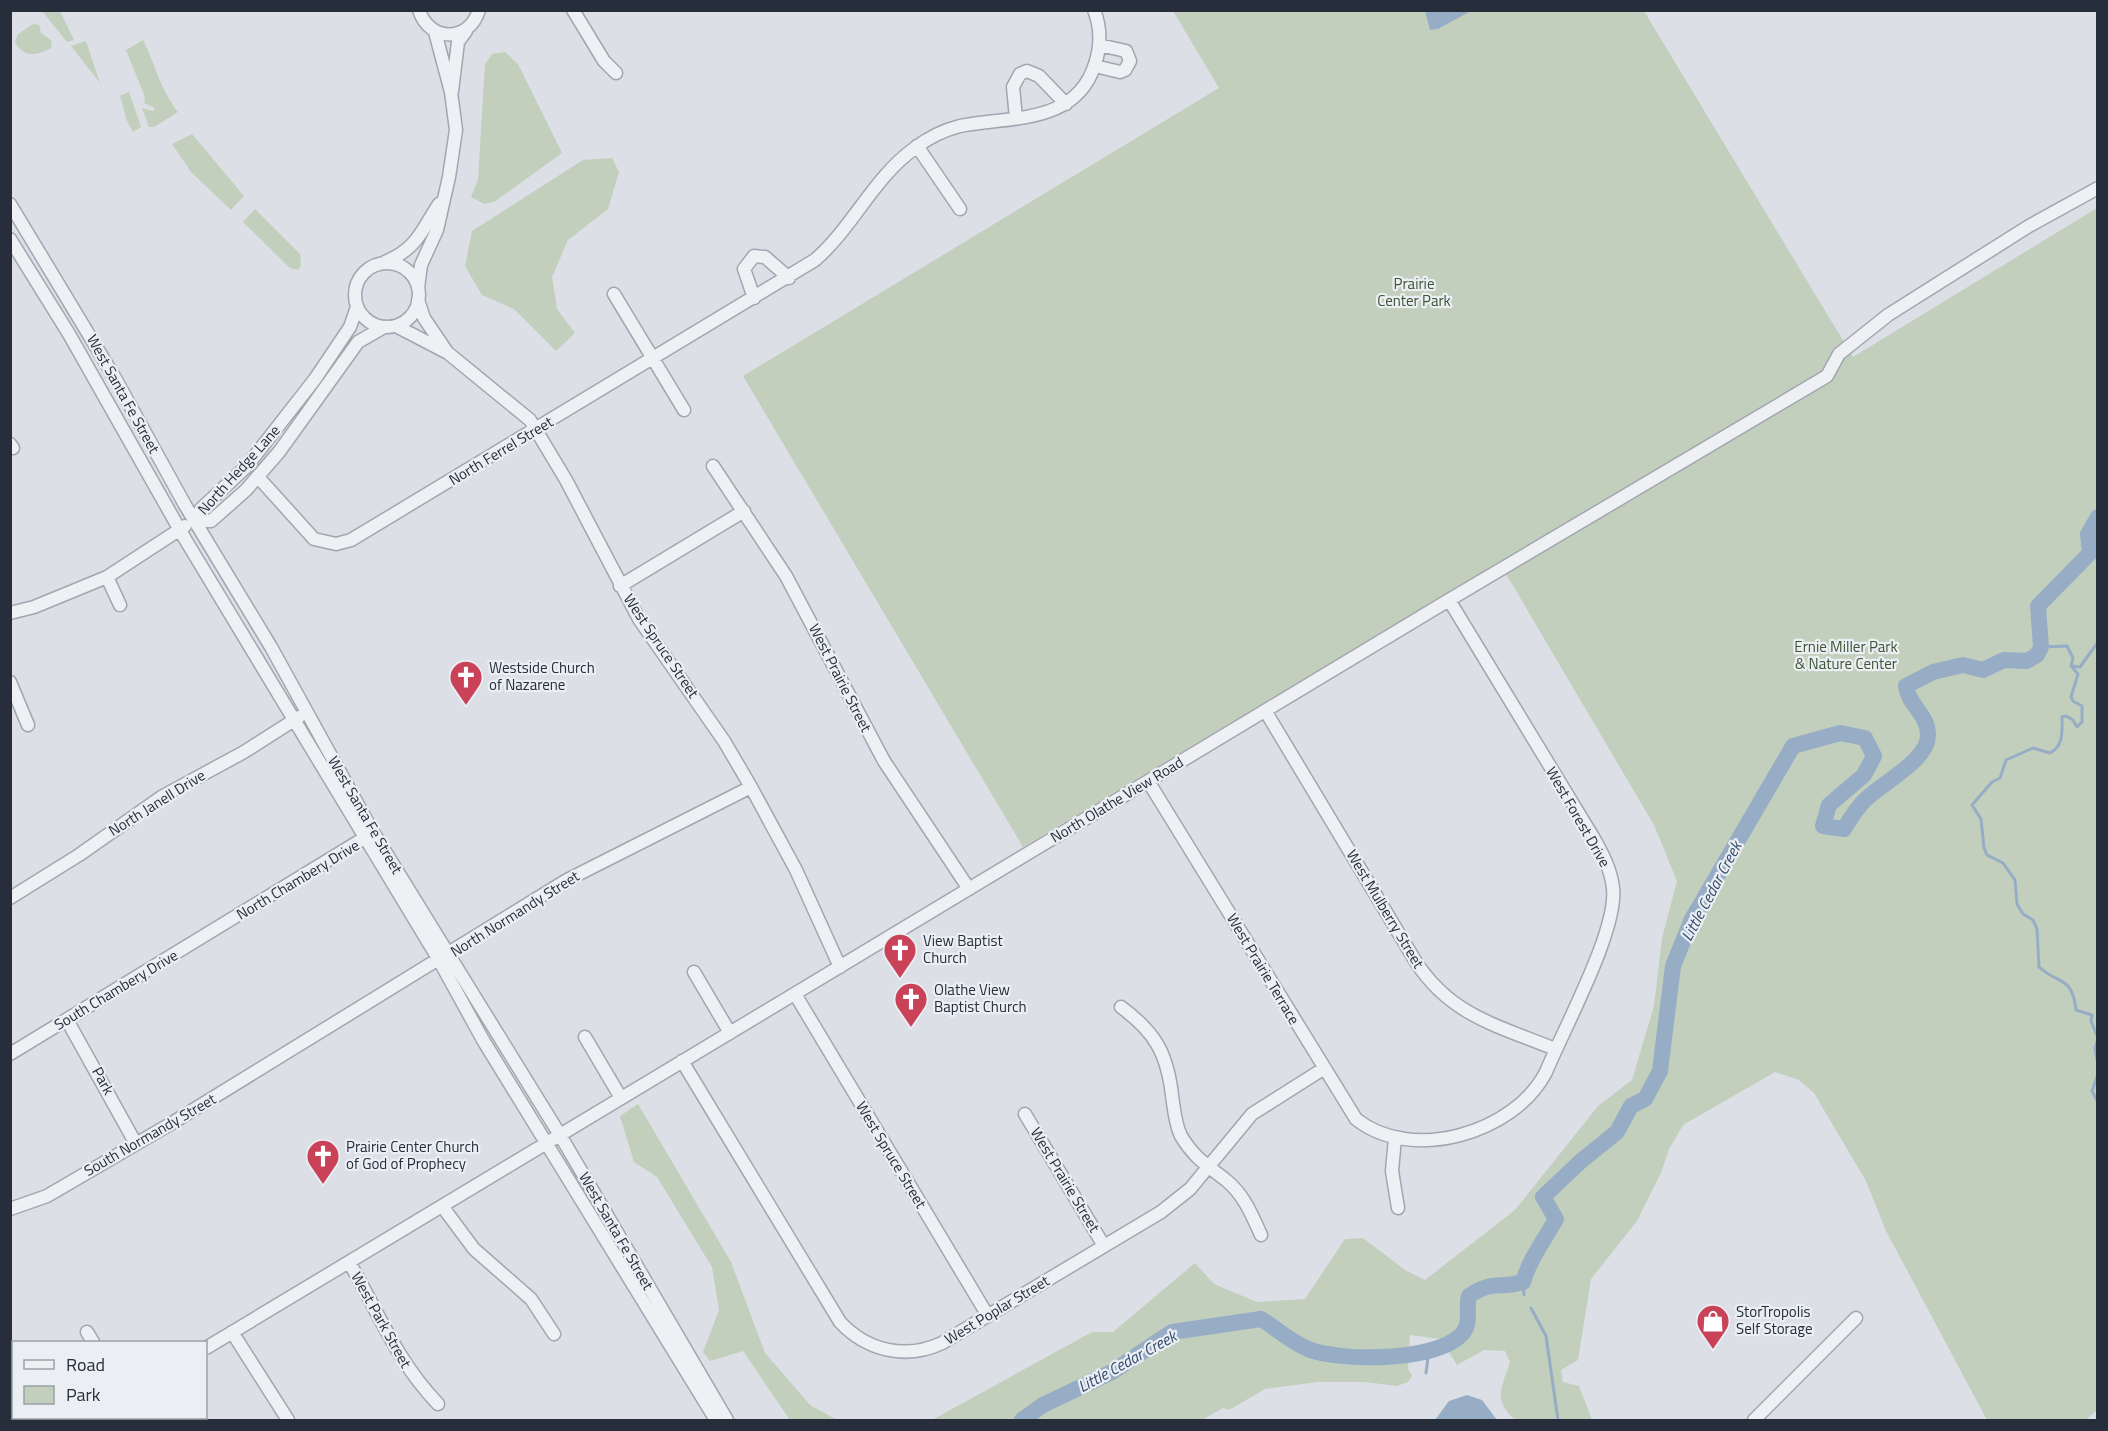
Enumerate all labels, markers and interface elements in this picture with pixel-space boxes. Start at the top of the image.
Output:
park label: Prairie Center Park [1377,272,1451,312]
street label: West Santa Fe Street [81,330,166,458]
street label: North Ferrel Street [444,410,558,491]
street label: North Hedge Lane [192,420,285,520]
street label: West Spruce Street [618,589,705,703]
street label: West Prairie Street [803,620,878,737]
park label: Ernie Miller Park & Nature Center [1794,635,1898,675]
place label: Westside Church of Nazarene [489,656,595,696]
church icon: Westside Church of Nazarene [448,659,484,706]
street label: West Santa Fe Street [322,751,409,879]
street label: North Olathe View Road [1046,751,1188,848]
street label: West Forest Drive [1540,762,1617,871]
street label: North Janell Drive [104,764,210,842]
street label: North Chambery Drive [232,834,364,926]
water label: Little Cedar Creek [1675,835,1748,945]
street label: West Mulberry Street [1341,845,1430,973]
street label: North Normandy Street [446,864,584,963]
street label: West Prairie Terrace [1221,909,1306,1029]
place label: View Baptist Church [923,929,1003,969]
church icon: View Baptist Church [882,932,918,979]
street label: South Chambery Drive [49,943,182,1036]
place label: Olathe View Baptist Church [934,978,1027,1018]
church icon: Olathe View Baptist Church [893,981,929,1028]
street label: Park [86,1063,120,1099]
street label: South Normandy Street [79,1087,221,1182]
street label: West Spruce Street [850,1097,933,1213]
street label: West Prairie Street [1025,1123,1106,1237]
place label: Prairie Center Church of God of Prophecy [346,1135,479,1175]
church icon: Prairie Center Church of God of Prophecy [305,1138,341,1185]
street label: West Santa Fe Street [573,1167,660,1295]
street label: West Park Street [345,1267,418,1373]
street label: West Poplar Street [940,1269,1054,1350]
place label: StorTropolis Self Storage [1736,1300,1813,1340]
shop icon: StorTropolis Self Storage [1695,1303,1731,1350]
water label: Little Cedar Creek [1073,1323,1182,1398]
legend [12,1341,207,1419]
text: Road [66,1351,105,1378]
text: Park [66,1381,101,1408]

